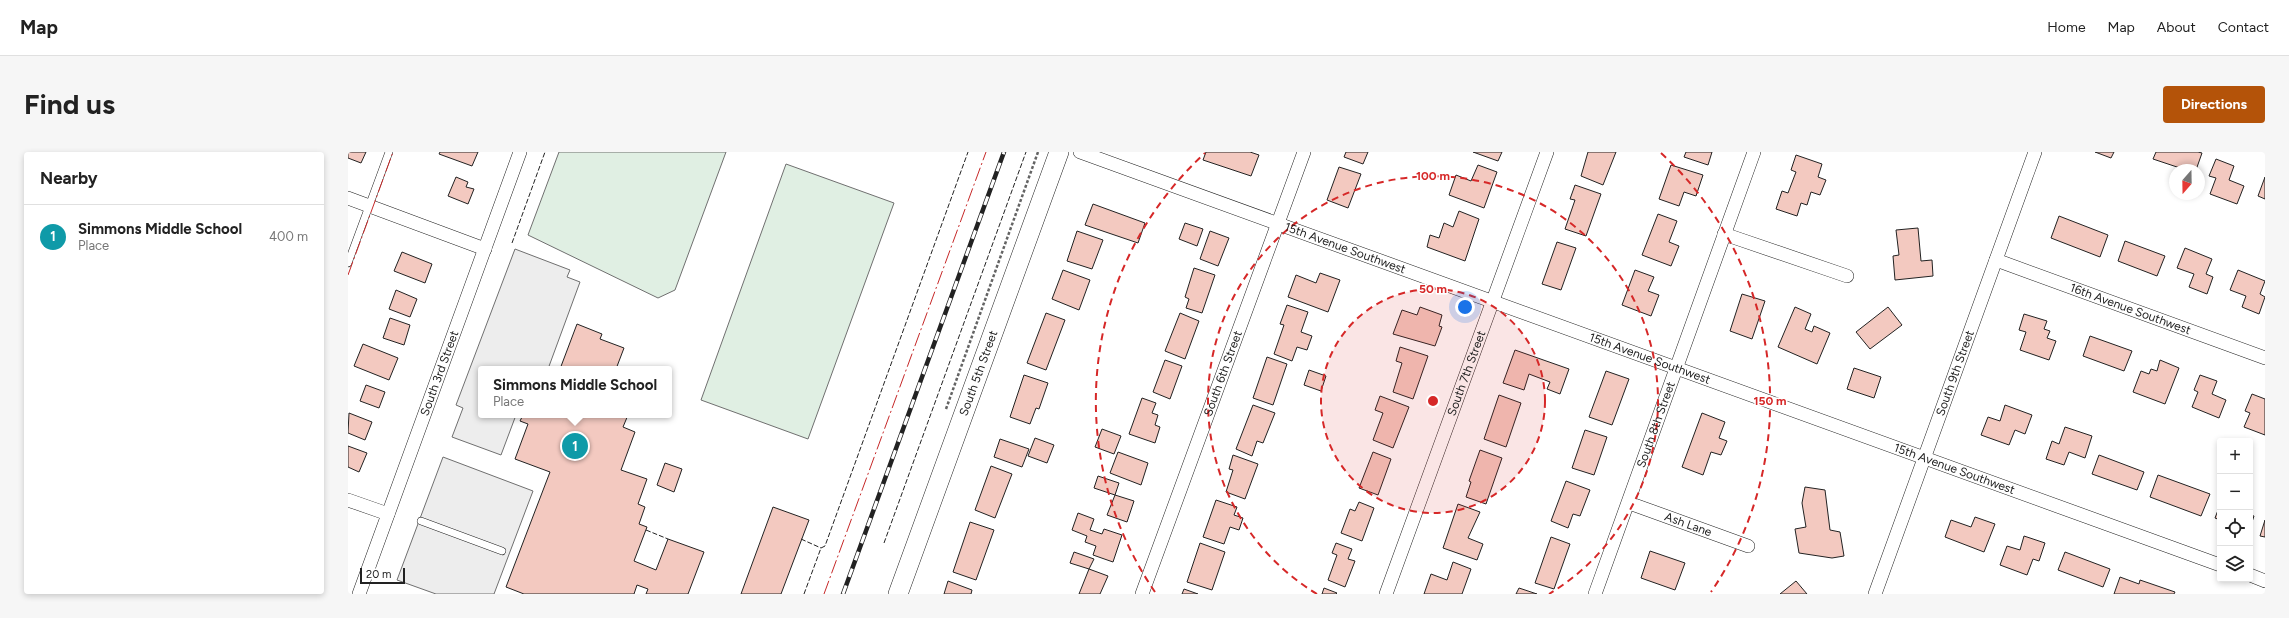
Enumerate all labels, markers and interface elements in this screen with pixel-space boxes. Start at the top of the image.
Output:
text: Map [20,16,58,39]
text: Home [2047,19,2086,36]
text: Map [2108,19,2135,36]
text: About [2157,19,2196,36]
text: Contact [2218,19,2269,36]
button: Directions [2163,86,2265,123]
text: Find us [24,87,115,121]
north arrow [2169,164,2205,200]
text: Nearby [40,168,98,188]
text: 100 m [1416,169,1450,183]
text: Simmons Middle School [78,220,242,238]
street label: 15th Avenue Southwest [1283,220,1408,277]
text: 1 [50,229,56,244]
text: 400 m [269,229,308,244]
text: Place [78,238,109,253]
street label: 16th Avenue Southwest [2068,281,2193,338]
text: 50 m [1419,282,1447,296]
your location [1455,297,1475,317]
street label: South 3rd Street [418,328,461,418]
street label: South 5th Street [956,328,1001,418]
street label: South 6th Street [1201,328,1245,418]
street label: South 7th Street [1445,328,1488,418]
street label: South 9th Street [1933,328,1977,418]
street label: 15th Avenue Southwest [1587,330,1713,387]
popup [478,366,672,418]
text: Simmons Middle School [493,376,657,394]
street label: South 8th Street [1634,379,1678,470]
text: Place [493,394,524,409]
centre of rings [1426,394,1440,408]
text: 150 m [1753,394,1787,408]
pin: 1 [562,431,588,461]
map controls [2217,438,2253,582]
button: + [2217,438,2253,474]
street label: 15th Avenue Southwest [1892,440,2017,497]
button: − [2217,474,2253,510]
street label: Ash Lane [1663,509,1714,539]
button: locate [2217,510,2253,546]
button: layers [2217,546,2253,582]
scale bar [360,566,405,585]
text: 20 m [366,568,391,581]

